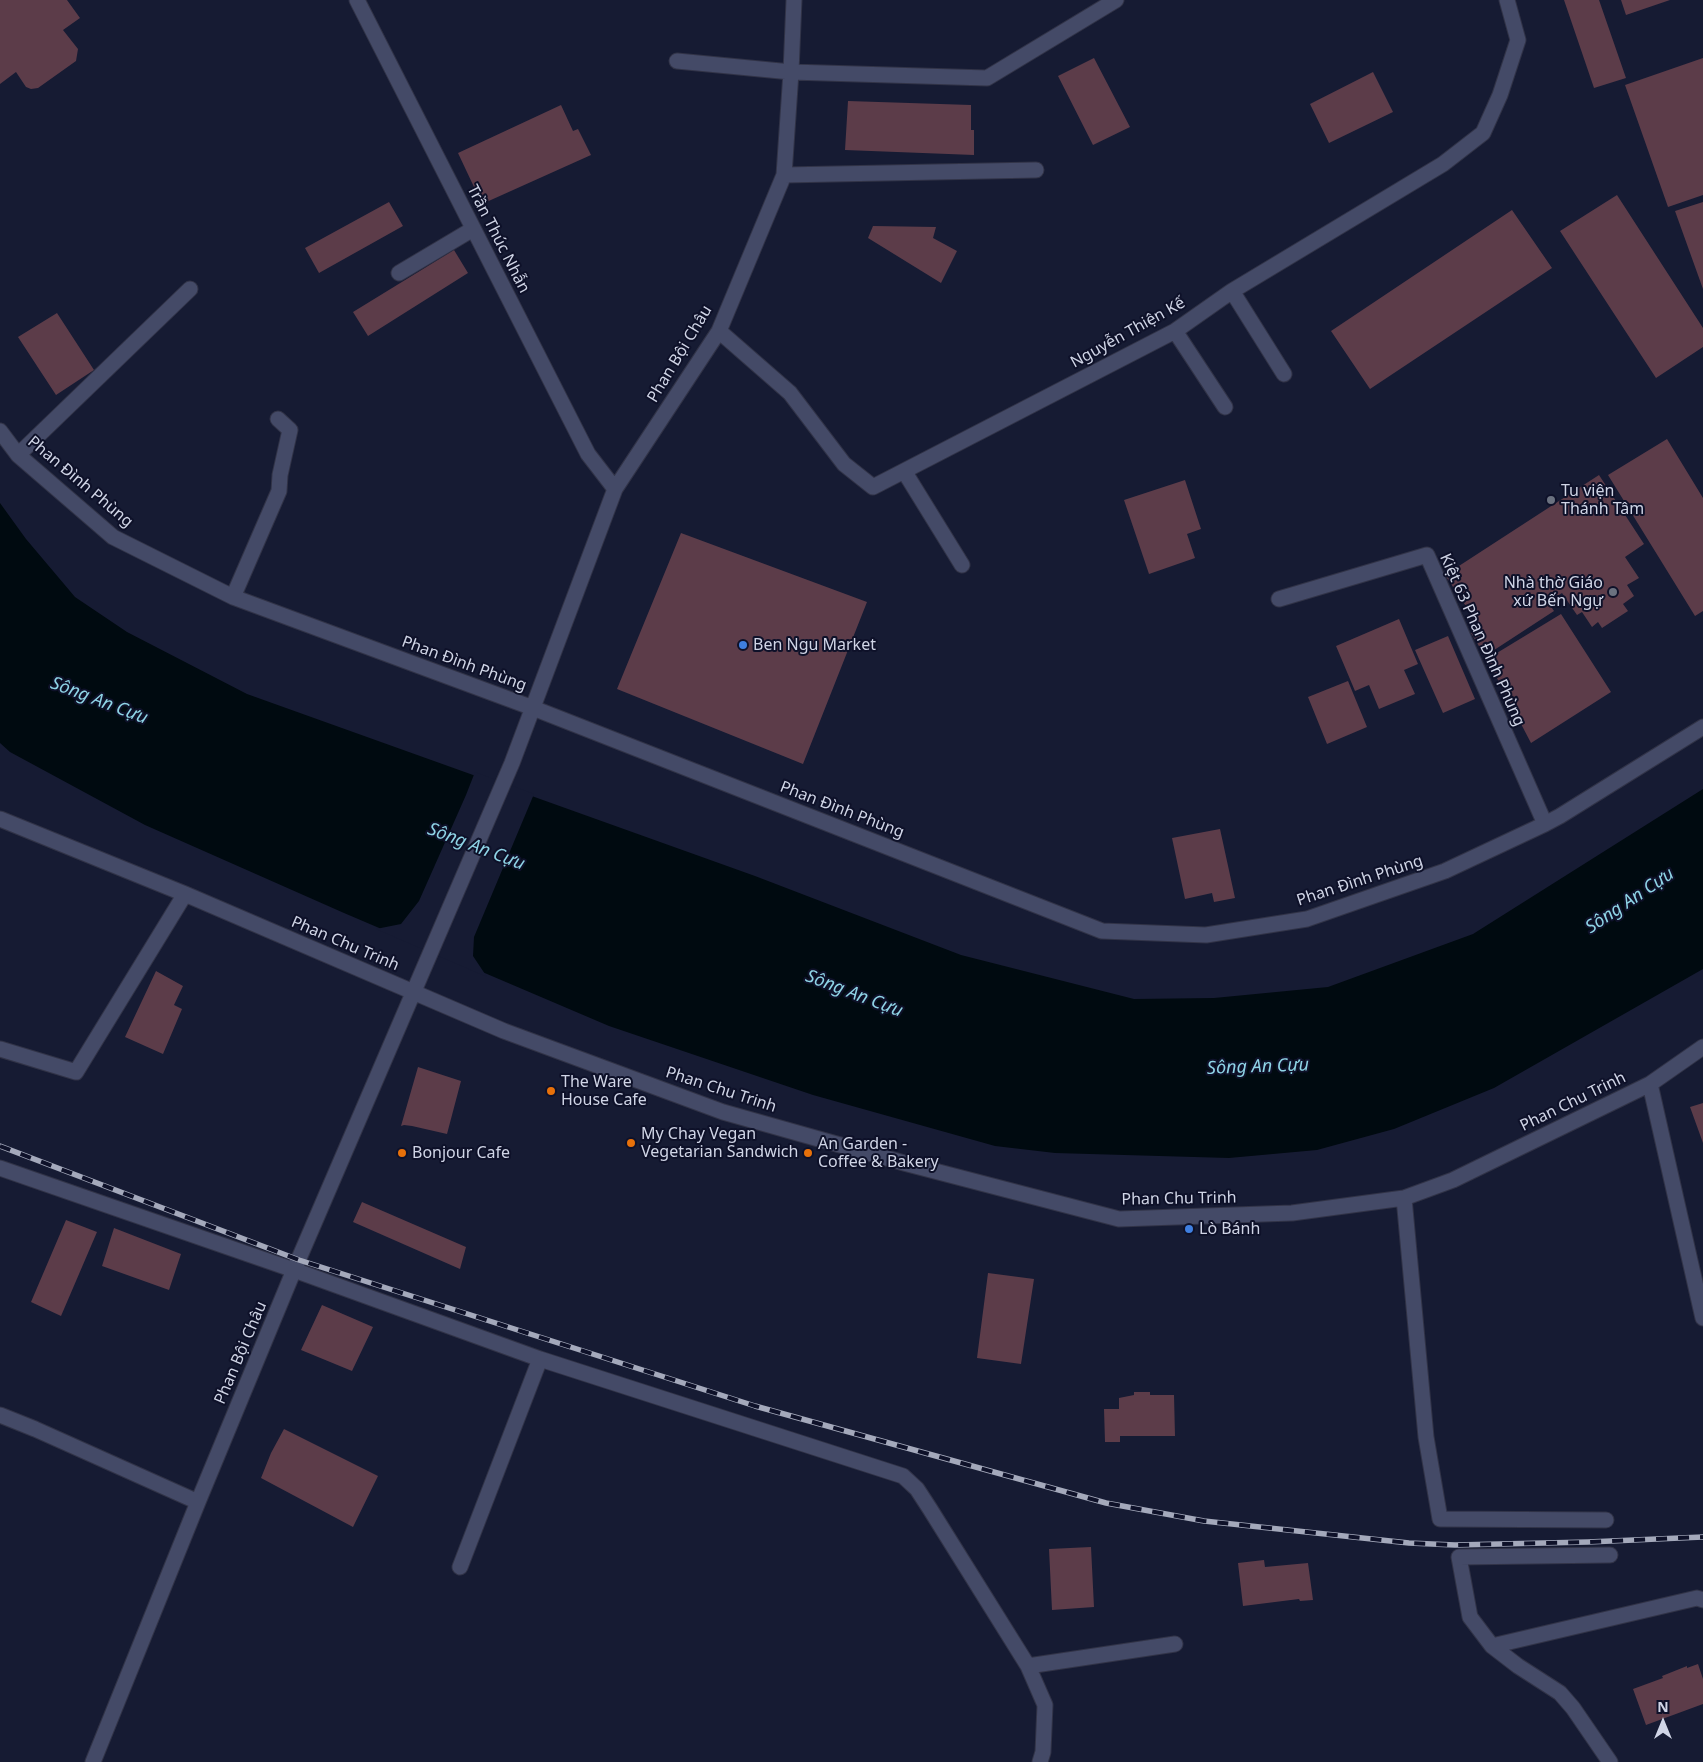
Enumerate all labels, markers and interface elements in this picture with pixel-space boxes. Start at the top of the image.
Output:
street label: Trần Thúc Nhẫn [462,182,534,296]
street label: Nguyễn Thiện Kế [1067,294,1189,372]
street label: Phan Bội Châu [643,302,717,406]
street label: Phan Đình Phùng [23,432,137,532]
place label: Tu viện Thánh Tâm [1561,481,1644,519]
marker: Tu viện Thánh Tâm [1545,494,1557,506]
street label: Kiệt 63 Phan Đình Phùng [1435,551,1529,729]
place label: Nhà thờ Giáo xứ Bến Ngự [1504,573,1603,611]
marker: Nhà thờ Giáo xứ Bến Ngự [1607,586,1619,598]
street label: Phan Đình Phùng [399,632,529,696]
place label: Ben Ngu Market [753,635,876,655]
marker: Ben Ngu Market [737,639,749,651]
water label: Sông An Cựu [47,673,151,729]
street label: Phan Đình Phùng [777,777,907,843]
water label: Sông An Cựu [424,819,528,875]
street label: Phan Đình Phùng [1294,852,1426,910]
water label: Sông An Cựu [1582,863,1678,939]
street label: Phan Chu Trinh [288,913,402,975]
water label: Sông An Cựu [802,966,906,1022]
water label: Sông An Cựu [1207,1054,1309,1080]
street label: Phan Chu Trinh [663,1063,779,1117]
street label: Phan Chu Trinh [1517,1068,1629,1136]
place label: The Ware House Cafe [561,1072,647,1110]
marker: The Ware House Cafe [545,1085,557,1097]
place label: My Chay Vegan Vegetarian Sandwich [641,1124,798,1162]
place label: An Garden - Coffee & Bakery [818,1134,939,1172]
marker: My Chay Vegan Vegetarian Sandwich [625,1137,637,1149]
place label: Bonjour Cafe [412,1143,510,1163]
marker: Bonjour Cafe [396,1147,408,1159]
marker: An Garden - Coffee & Bakery [802,1147,814,1159]
street label: Phan Chu Trinh [1121,1188,1237,1210]
place label: Lò Bánh [1199,1219,1260,1239]
marker: Lò Bánh [1183,1223,1195,1235]
street label: Phan Bội Châu [211,1299,271,1407]
north arrow [1638,1697,1688,1747]
text: N [1657,1697,1669,1716]

